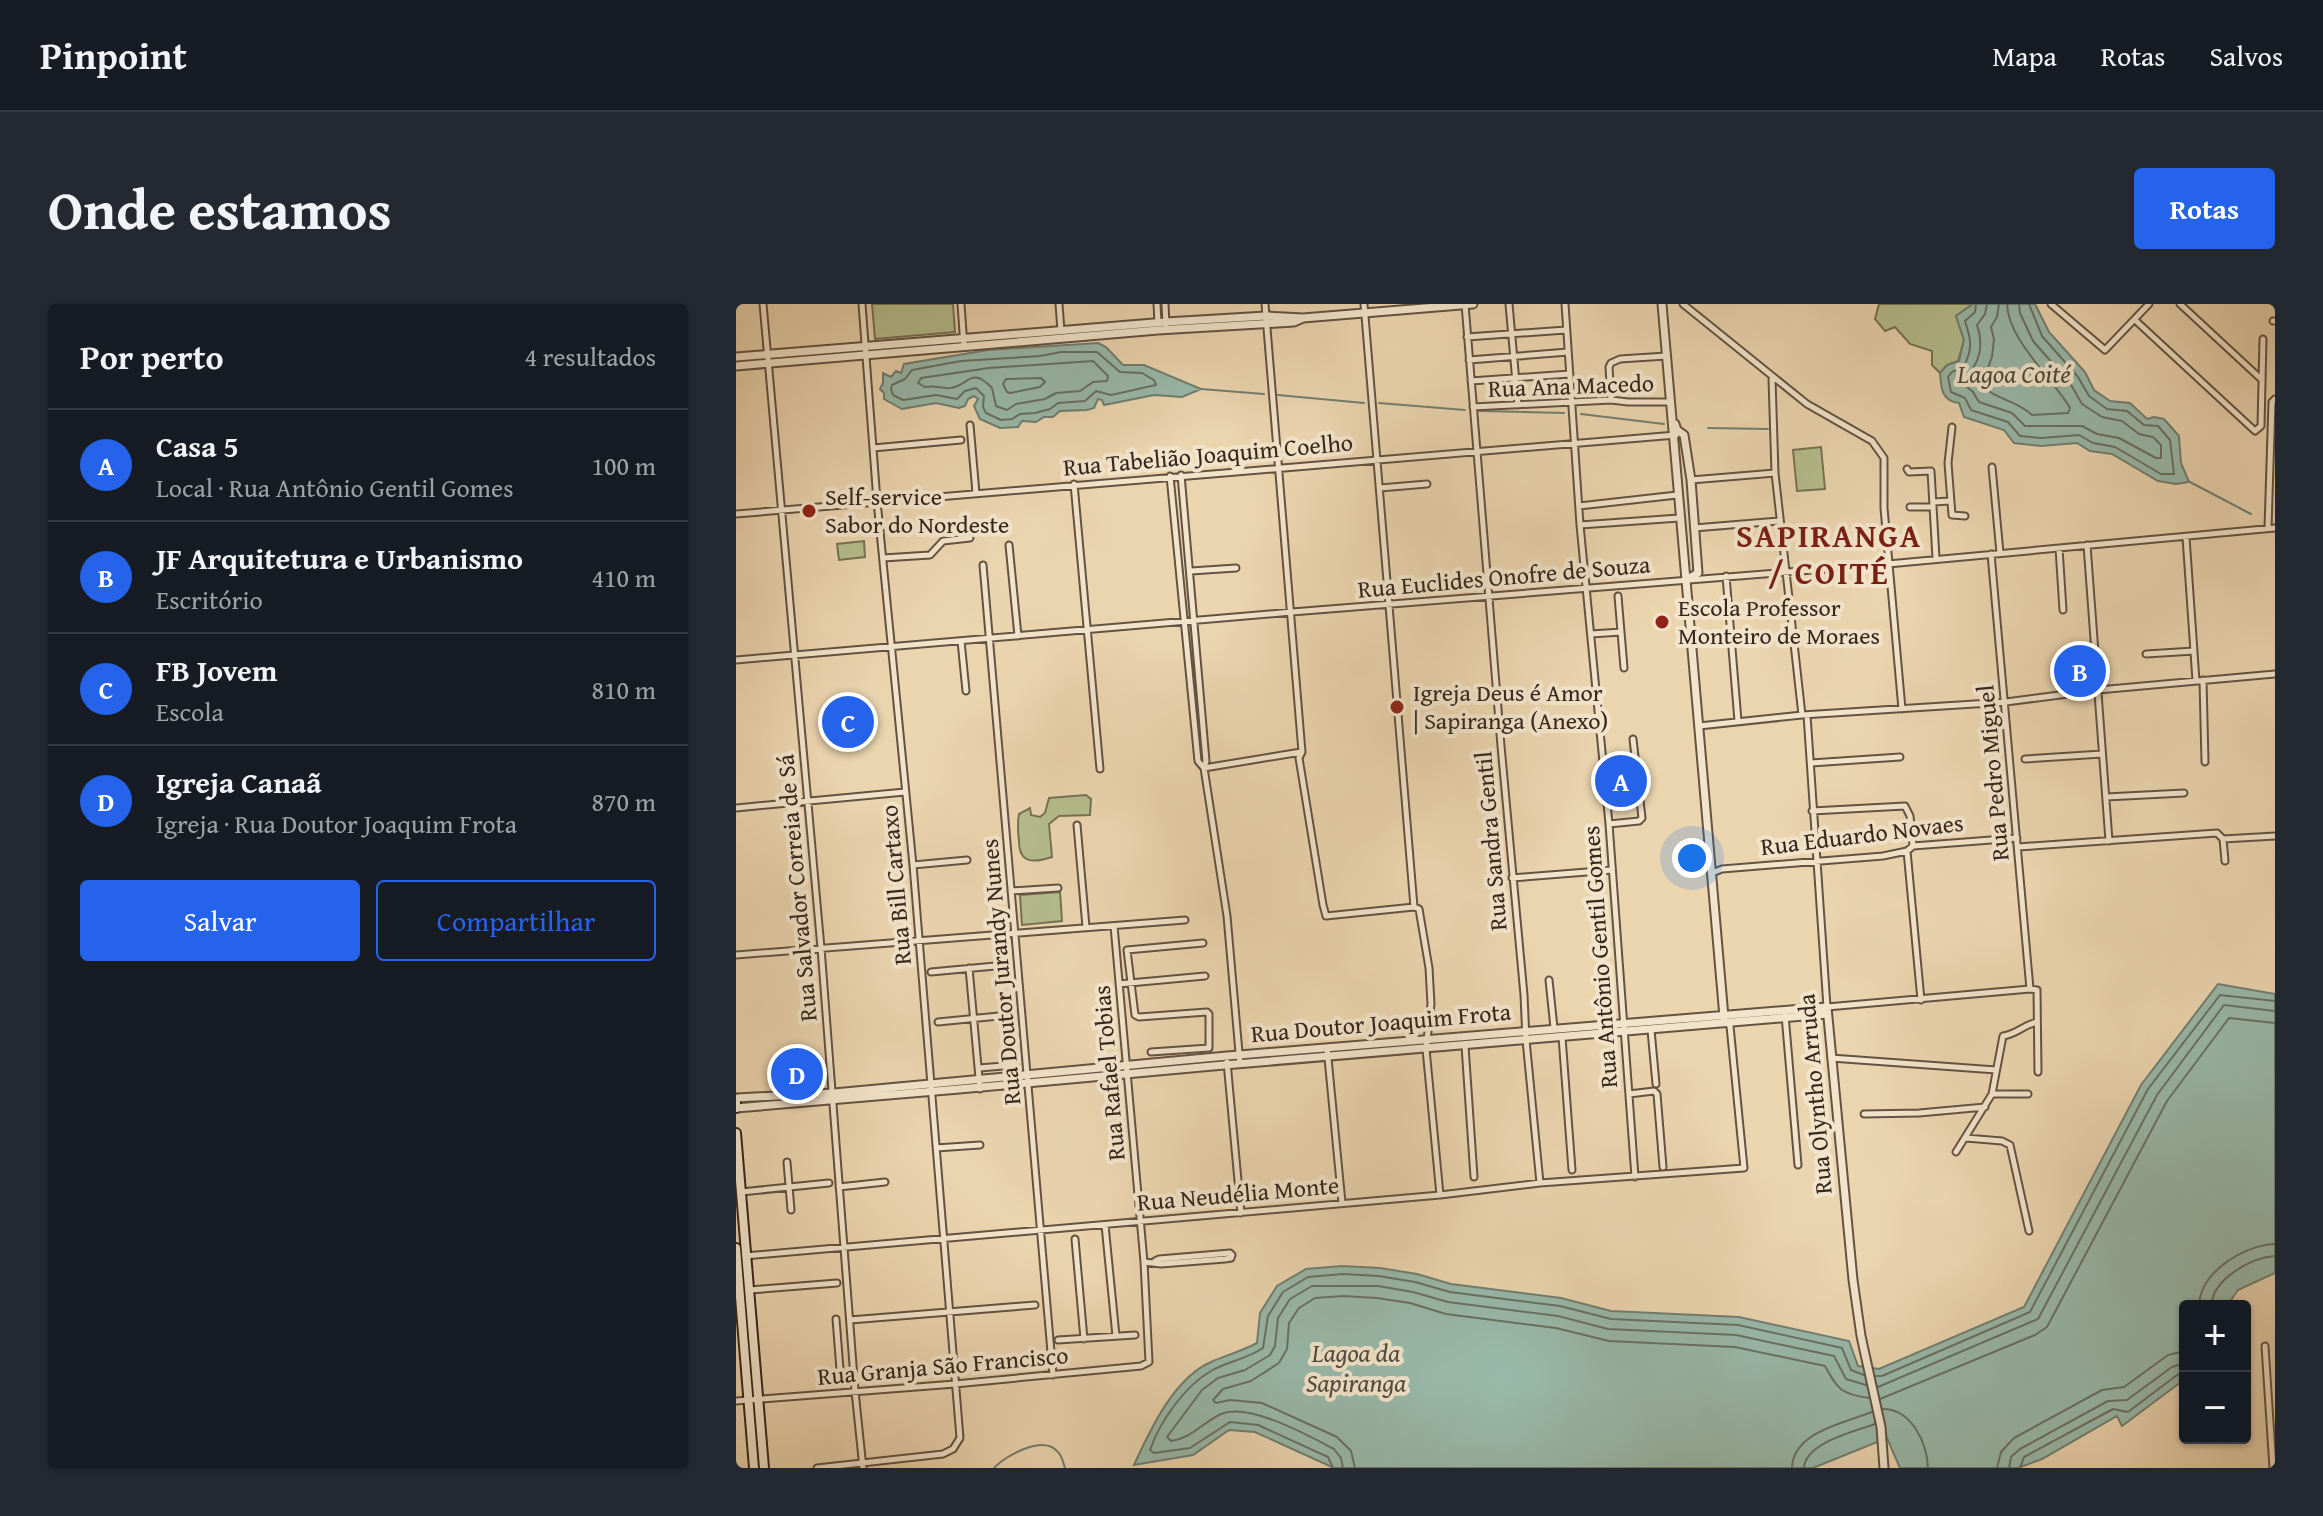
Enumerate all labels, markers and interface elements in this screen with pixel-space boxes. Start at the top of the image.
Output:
text: Pinpoint [40,27,187,83]
text: Mapa [1992,35,2057,76]
text: Rotas [2101,35,2165,76]
text: Salvos [2209,35,2283,76]
text: Onde estamos [48,167,392,250]
button: Rotas [2134,168,2275,249]
text: Por perto [80,332,224,381]
text: 4 resultados [525,337,656,376]
water label: Lagoa Coité [1956,354,2072,393]
street label: Rua Ana Macedo [1487,365,1655,406]
text: Casa 5 [156,424,239,468]
street label: Rua Tabelião Joaquim Coelho [1062,424,1354,485]
text: A [98,446,114,485]
text: 100 m [591,446,656,485]
text: Local · Rua Antônio Gentil Gomes [156,468,514,507]
place label: Self-service Sabor do Nordeste [825,479,1009,542]
marker: Self-service Sabor do Nordeste [800,502,818,520]
district label: SAPIRANGA / COITÉ [1736,512,1922,596]
text: JF Arquitetura e Urbanismo [156,536,523,580]
street label: Rua Euclides Onofre de Souza [1356,546,1652,607]
text: B [98,558,114,597]
text: 410 m [591,558,656,597]
text: Escritório [156,580,263,619]
place label: Escola Professor Monteiro de Moraes [1678,590,1880,653]
marker: Escola Professor Monteiro de Moraes [1653,613,1671,631]
pin: B [2054,641,2106,701]
text: FB Jovem [156,648,277,692]
text: C [99,670,113,709]
text: 810 m [591,670,656,709]
place label: Igreja Deus é Amor | Sapiranga (Anexo) [1413,675,1608,738]
street label: Rua Pedro Miguel [1967,683,2018,863]
text: Escola [156,692,224,731]
pin: C [822,692,874,752]
marker: Igreja Deus é Amor | Sapiranga (Anexo) [1388,698,1406,716]
street label: Rua Sandra Gentil [1465,750,1516,932]
pin: A [1595,751,1647,811]
street label: Rua Salvador Correia de Sá [767,752,826,1023]
text: Igreja Canaã [156,760,322,804]
text: D [98,782,114,821]
text: 870 m [591,782,656,821]
text: Igreja · Rua Doutor Joaquim Frota [156,804,517,843]
street label: Rua Bill Cartaxo [871,804,920,967]
street label: Rua Eduardo Novaes [1759,805,1965,864]
street label: Rua Antônio Gentil Gomes [1573,825,1626,1089]
street label: Rua Doutor Jurandy Nunes [971,837,1030,1107]
your location [1672,838,1712,878]
button: Salvar [80,880,360,961]
button: Compartilhar [376,880,656,961]
street label: Rua Rafael Tobias [1083,984,1134,1162]
street label: Rua Olyntho Arruda [1788,992,1841,1196]
street label: Rua Doutor Joaquim Frota [1250,994,1513,1051]
pin: D [771,1044,823,1104]
street label: Rua Neudélia Monte [1135,1167,1340,1220]
map controls [2179,1300,2251,1444]
button: + [2179,1300,2251,1372]
water label: Lagoa da Sapiranga [1306,1333,1406,1402]
street label: Rua Granja São Francisco [816,1337,1070,1394]
button: − [2179,1372,2251,1444]

